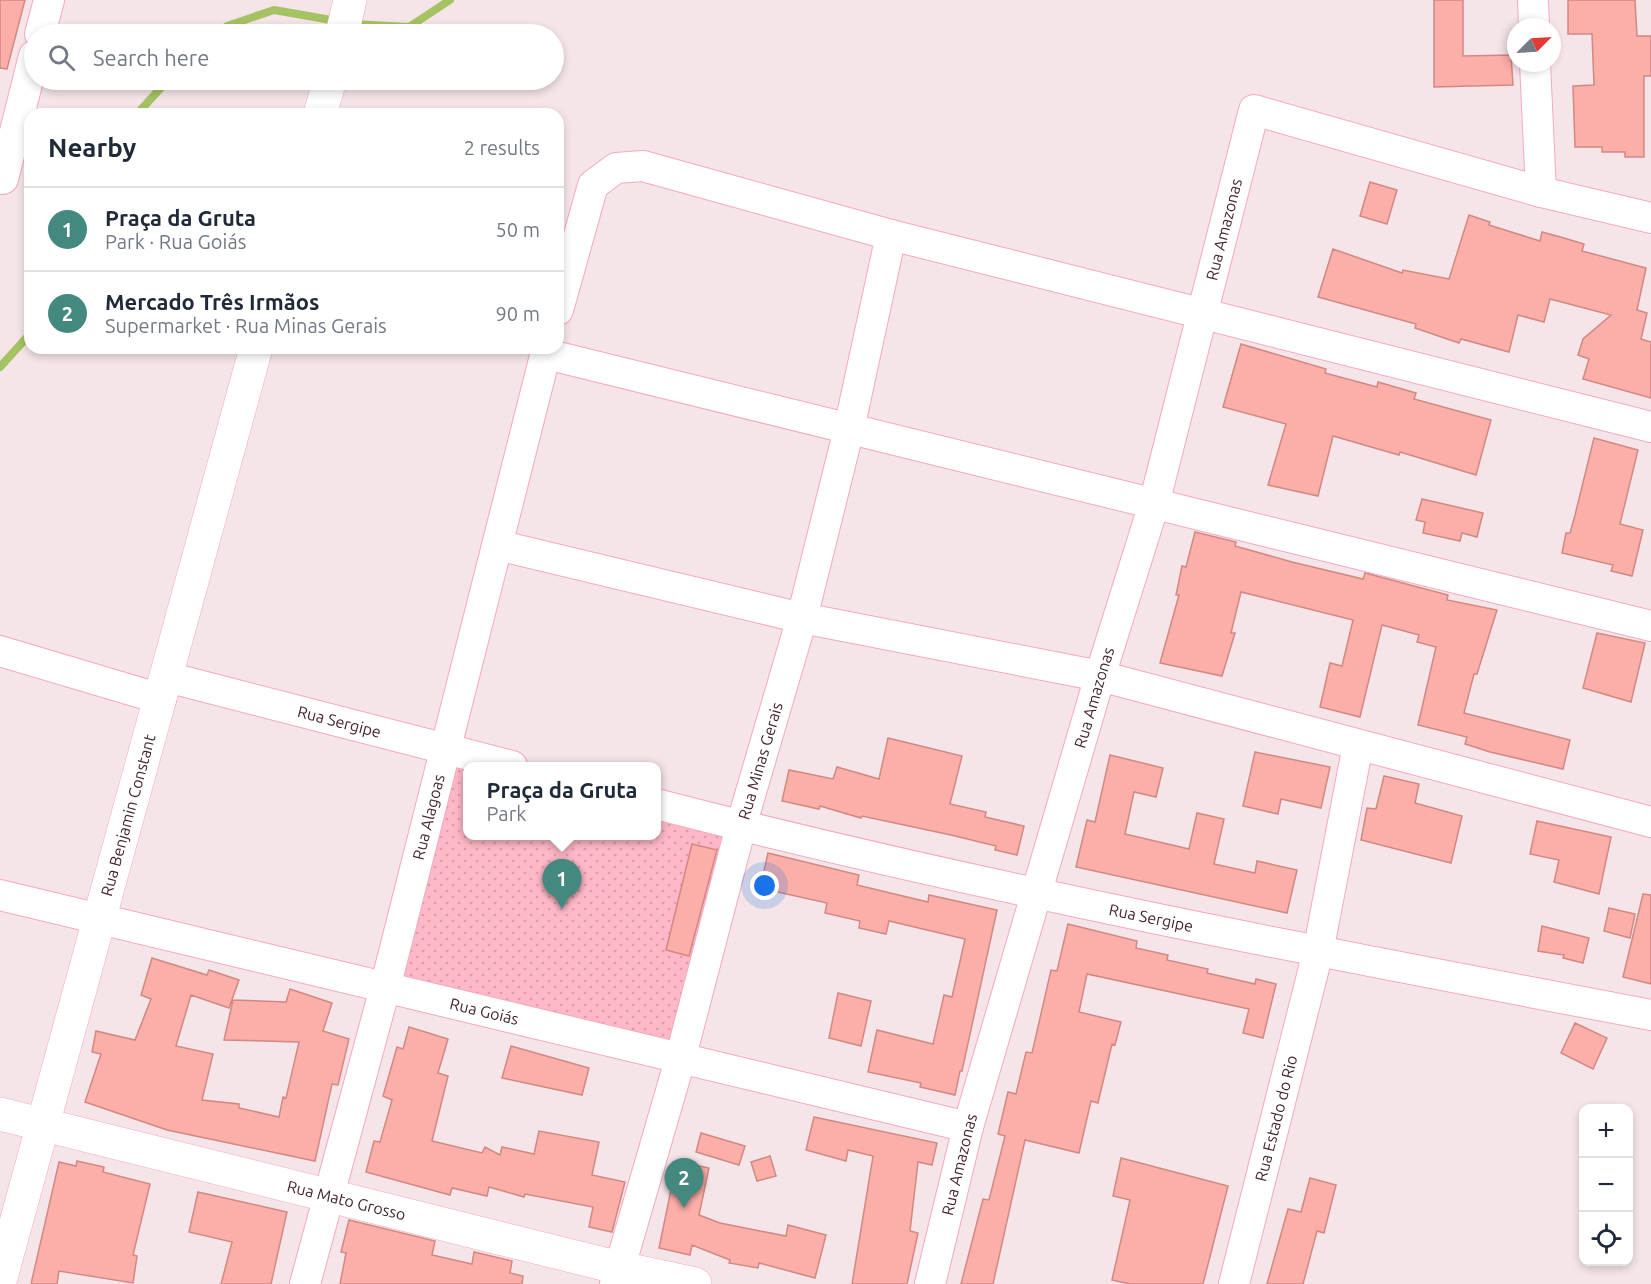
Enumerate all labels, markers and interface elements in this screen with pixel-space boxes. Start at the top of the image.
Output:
north arrow [1507,18,1561,72]
search box [24,24,564,90]
icon: search [45,41,78,74]
text: Search here [93,45,209,70]
text: Nearby [48,133,136,162]
text: 2 results [464,136,540,159]
street label: Rua Amazonas [1202,177,1245,282]
text: Praça da Gruta [105,205,256,230]
text: 1 [62,218,73,241]
text: 50 m [496,218,540,241]
text: Park · Rua Goiás [105,230,246,253]
text: Mercado Três Irmãos [105,289,319,314]
text: 2 [62,302,73,325]
text: 90 m [496,302,540,325]
text: Supermarket · Rua Minas Gerais [105,314,387,337]
street label: Rua Amazonas [1070,645,1118,750]
street label: Rua Minas Gerais [734,700,786,822]
street label: Rua Sergipe [296,702,383,741]
street label: Rua Benjamin Constant [97,732,159,898]
popup [463,762,661,840]
street label: Rua Alagoas [409,772,448,862]
text: Praça da Gruta [487,777,637,802]
text: Park [487,802,526,825]
pin: 1 [542,860,582,909]
your location [750,871,779,900]
street label: Rua Sergipe [1107,900,1195,935]
street label: Rua Goiás [448,994,521,1028]
street label: Rua Estado do Rio [1251,1053,1301,1183]
map controls [1579,1104,1633,1266]
button: + [1579,1104,1633,1158]
street label: Rua Amazonas [938,1111,980,1217]
pin: 2 [664,1158,704,1208]
button: − [1579,1158,1633,1212]
street label: Rua Mato Grosso [285,1177,408,1223]
button: locate [1579,1212,1633,1266]

